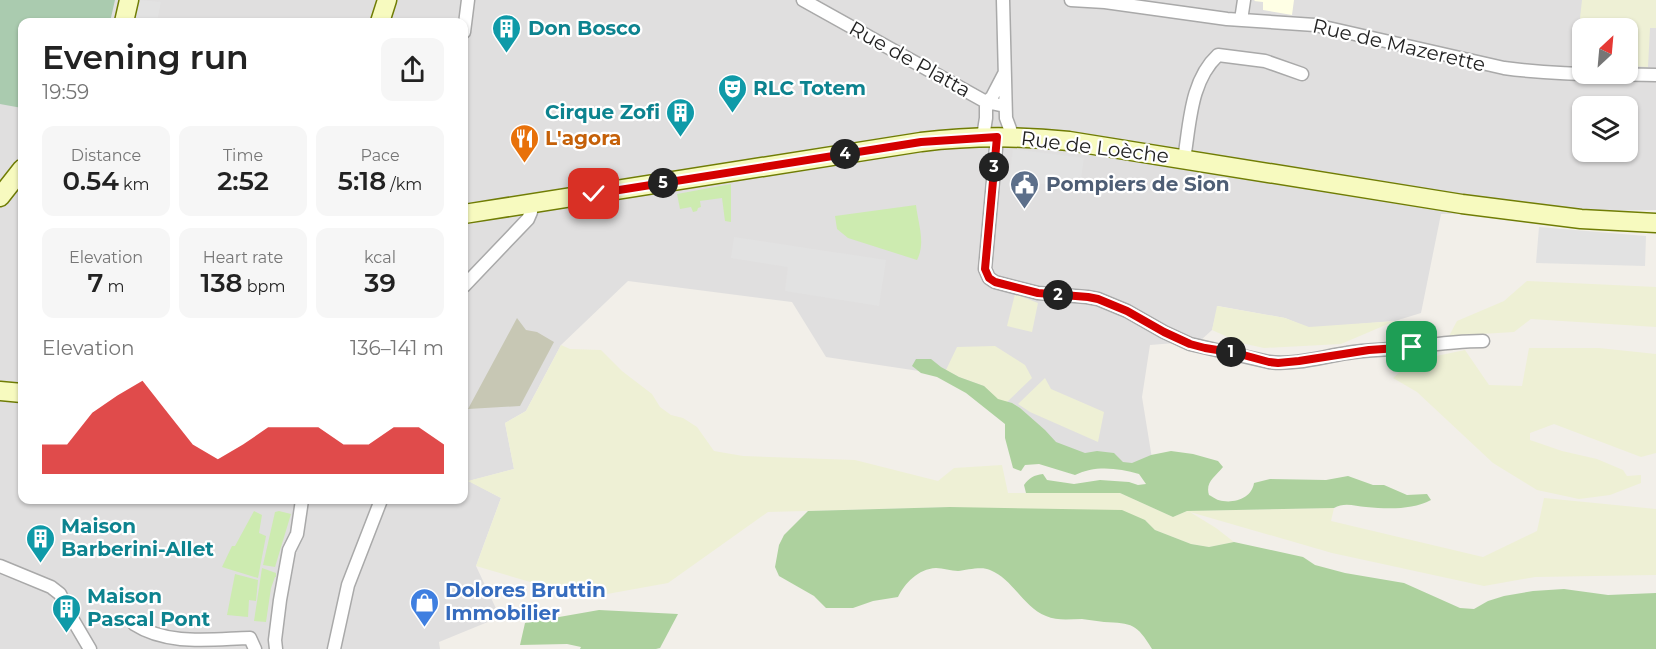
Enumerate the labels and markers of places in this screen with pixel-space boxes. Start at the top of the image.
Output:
building icon: Don Bosco [491,12,523,54]
place label: Don Bosco [528,16,641,40]
theatre icon: RLC Totem [716,72,748,114]
place label: RLC Totem [753,76,866,100]
building icon: Cirque Zofi [665,96,697,138]
place label: Cirque Zofi [545,100,660,124]
restaurant icon: L'agora [508,122,540,164]
place label: L'agora [545,126,621,150]
pin: 4 [830,139,860,169]
pin: 3 [979,152,1009,182]
pin [568,168,619,219]
pin: 5 [648,168,678,198]
public building icon: Pompiers de Sion [1009,168,1041,210]
place label: Pompiers de Sion [1046,172,1230,196]
pin: 2 [1043,280,1073,310]
pin [1386,321,1437,372]
pin: 1 [1216,337,1246,367]
place label: Maison Barberini-Allet [61,514,214,561]
building icon: Maison Barberini-Allet [24,522,56,564]
place label: Dolores Bruttin Immobilier [445,578,606,625]
place label: Maison Pascal Pont [87,584,210,631]
shop icon: Dolores Bruttin Immobilier [408,586,440,628]
building icon: Maison Pascal Pont [50,592,82,634]

